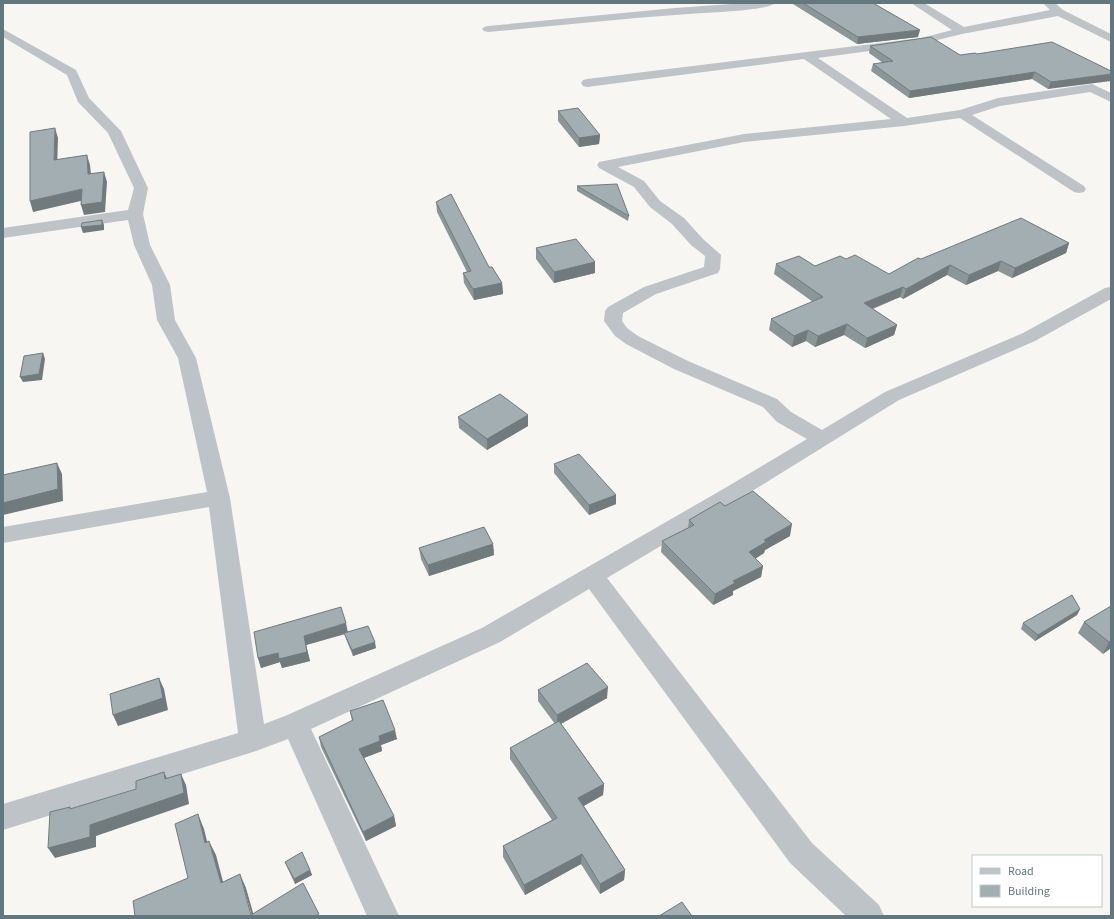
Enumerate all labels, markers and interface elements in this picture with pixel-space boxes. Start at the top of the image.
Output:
legend [972,855,1102,907]
text: Road [1008,863,1034,880]
text: Building [1008,883,1050,900]

